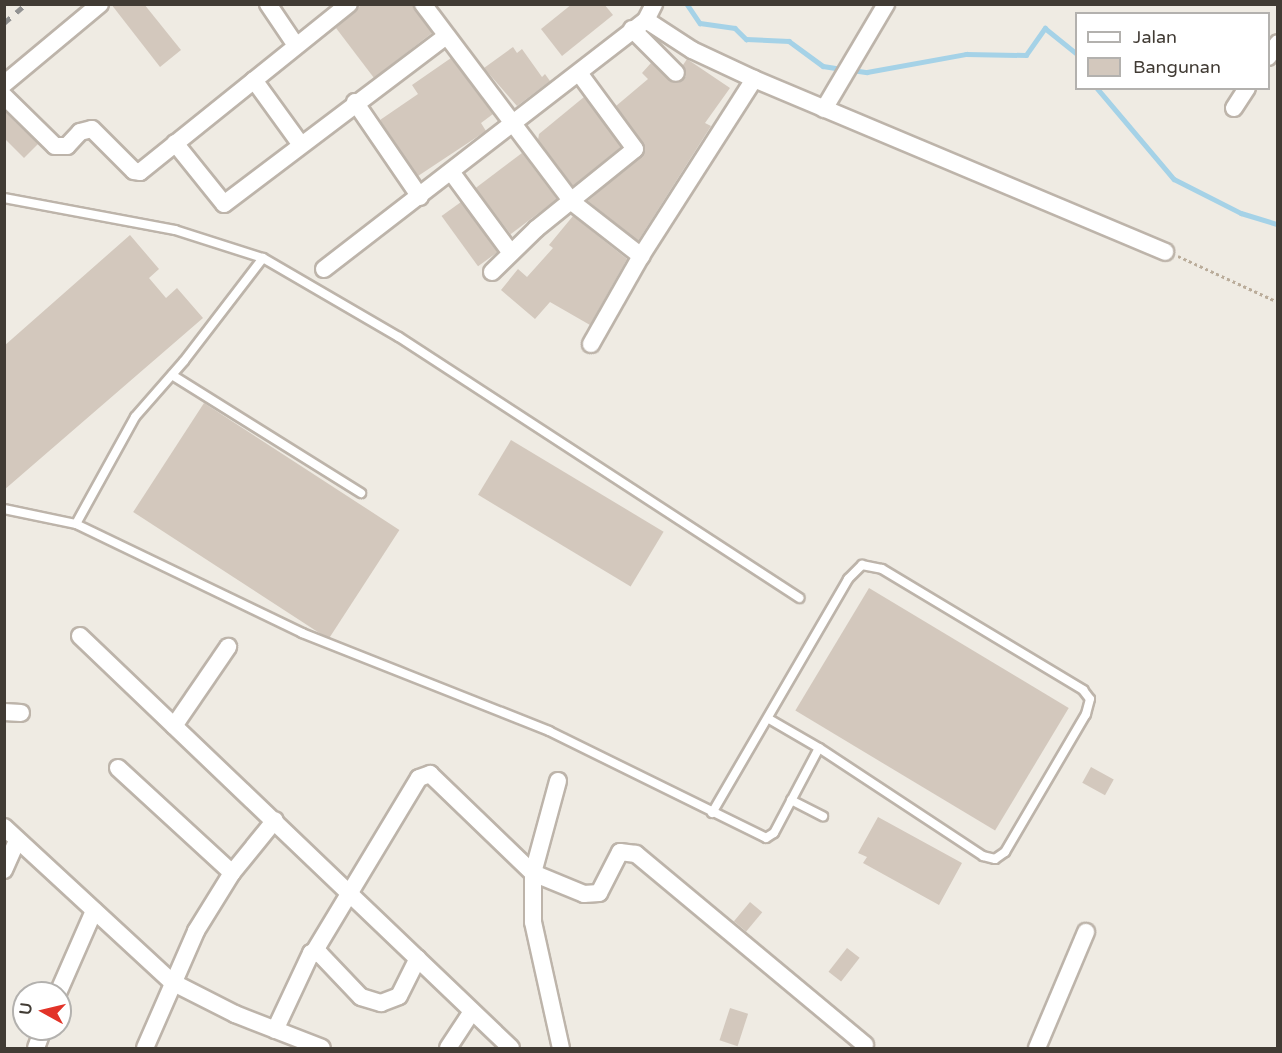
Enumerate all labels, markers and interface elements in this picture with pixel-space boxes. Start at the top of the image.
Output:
legend [1075,12,1270,90]
text: Jalan [1133,26,1177,48]
text: Bangunan [1133,56,1221,78]
north arrow [12,981,72,1041]
text: U [15,1001,37,1016]

